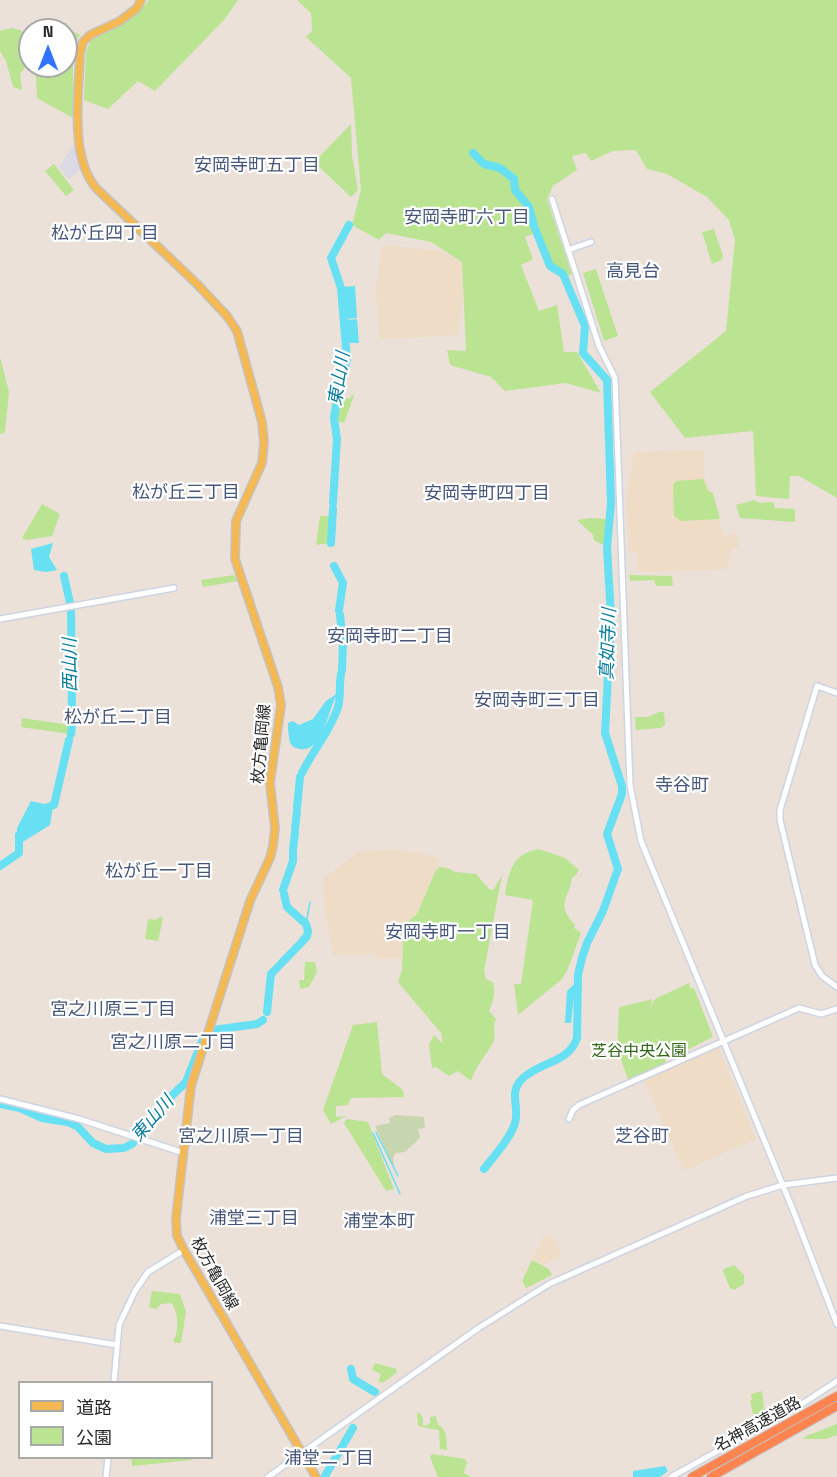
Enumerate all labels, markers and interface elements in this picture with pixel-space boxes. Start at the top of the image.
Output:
north arrow [18,18,78,78]
text: N [43,21,53,42]
district label: 安岡寺町五丁目 [194,155,320,177]
district label: 安岡寺町六丁目 [404,207,530,229]
district label: 松が丘四丁目 [51,223,159,245]
district label: 高見台 [606,261,660,283]
water label: 東山川 [325,351,355,407]
district label: 松が丘三丁目 [132,482,240,504]
district label: 安岡寺町四丁目 [424,483,550,505]
water label: 真如寺川 [597,608,621,680]
district label: 安岡寺町二丁目 [327,626,453,648]
water label: 西山川 [60,638,82,692]
district label: 安岡寺町三丁目 [474,690,600,712]
street label: 枚方亀岡線 [249,703,275,785]
district label: 松が丘二丁目 [64,707,172,729]
district label: 寺谷町 [655,775,709,797]
district label: 松が丘一丁目 [105,861,213,883]
district label: 安岡寺町一丁目 [385,922,511,944]
district label: 宮之川原三丁目 [50,999,176,1021]
district label: 宮之川原二丁目 [110,1032,236,1054]
park label: 芝谷中央公園 [591,1042,687,1062]
water label: 東山川 [127,1092,179,1146]
district label: 宮之川原一丁目 [178,1126,304,1148]
district label: 芝谷町 [615,1126,669,1148]
district label: 浦堂三丁目 [209,1208,299,1230]
district label: 浦堂本町 [343,1211,415,1233]
street label: 枚方亀岡線 [186,1234,242,1314]
legend [18,1381,213,1459]
street label: 名神高速道路 [711,1393,805,1457]
text: 道路 [76,1396,112,1419]
text: 公園 [76,1426,112,1449]
district label: 浦堂二丁目 [284,1448,374,1470]

